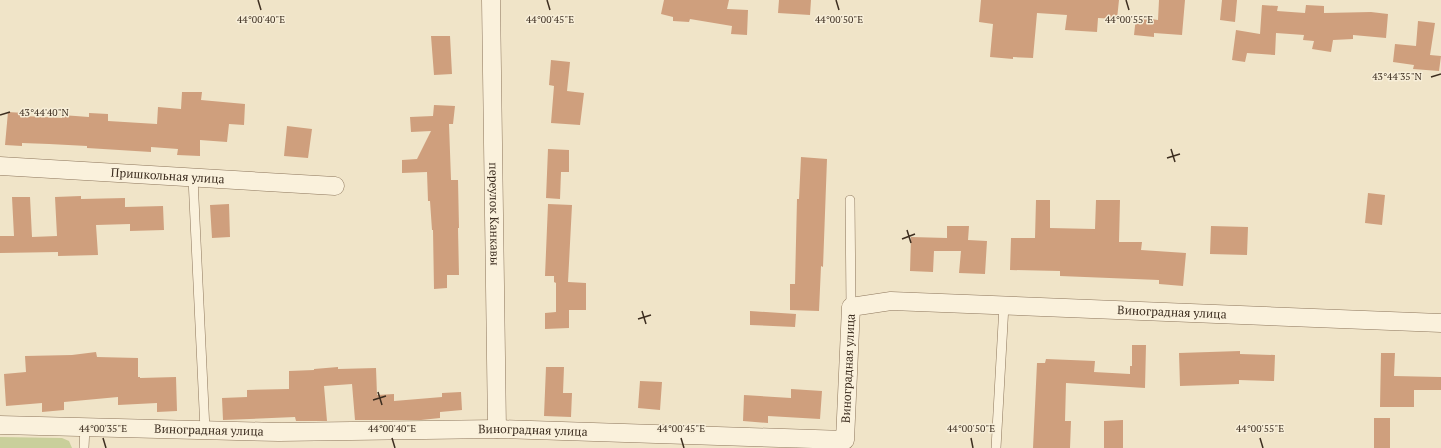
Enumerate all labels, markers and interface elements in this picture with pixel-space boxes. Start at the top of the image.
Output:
text: 44°00'40"E [237,13,285,26]
text: 44°00'45"E [526,13,574,26]
text: 44°00'50"E [815,13,863,26]
text: 44°00'55"E [1105,13,1153,26]
text: 43°44'35"N [1372,70,1422,83]
text: 43°44'40"N [19,106,69,119]
street label: переулок Канкавы [486,162,503,266]
street label: Пришкольная улица [110,165,225,186]
street label: Виноградная улица [1117,302,1227,321]
street label: Виноградная улица [838,313,858,423]
street label: Виноградная улица [154,421,264,439]
street label: Виноградная улица [478,421,588,439]
text: 44°00'35"E [79,422,127,435]
text: 44°00'40"E [368,422,416,435]
text: 44°00'45"E [657,422,705,435]
text: 44°00'50"E [947,422,995,435]
text: 44°00'55"E [1236,422,1284,435]

